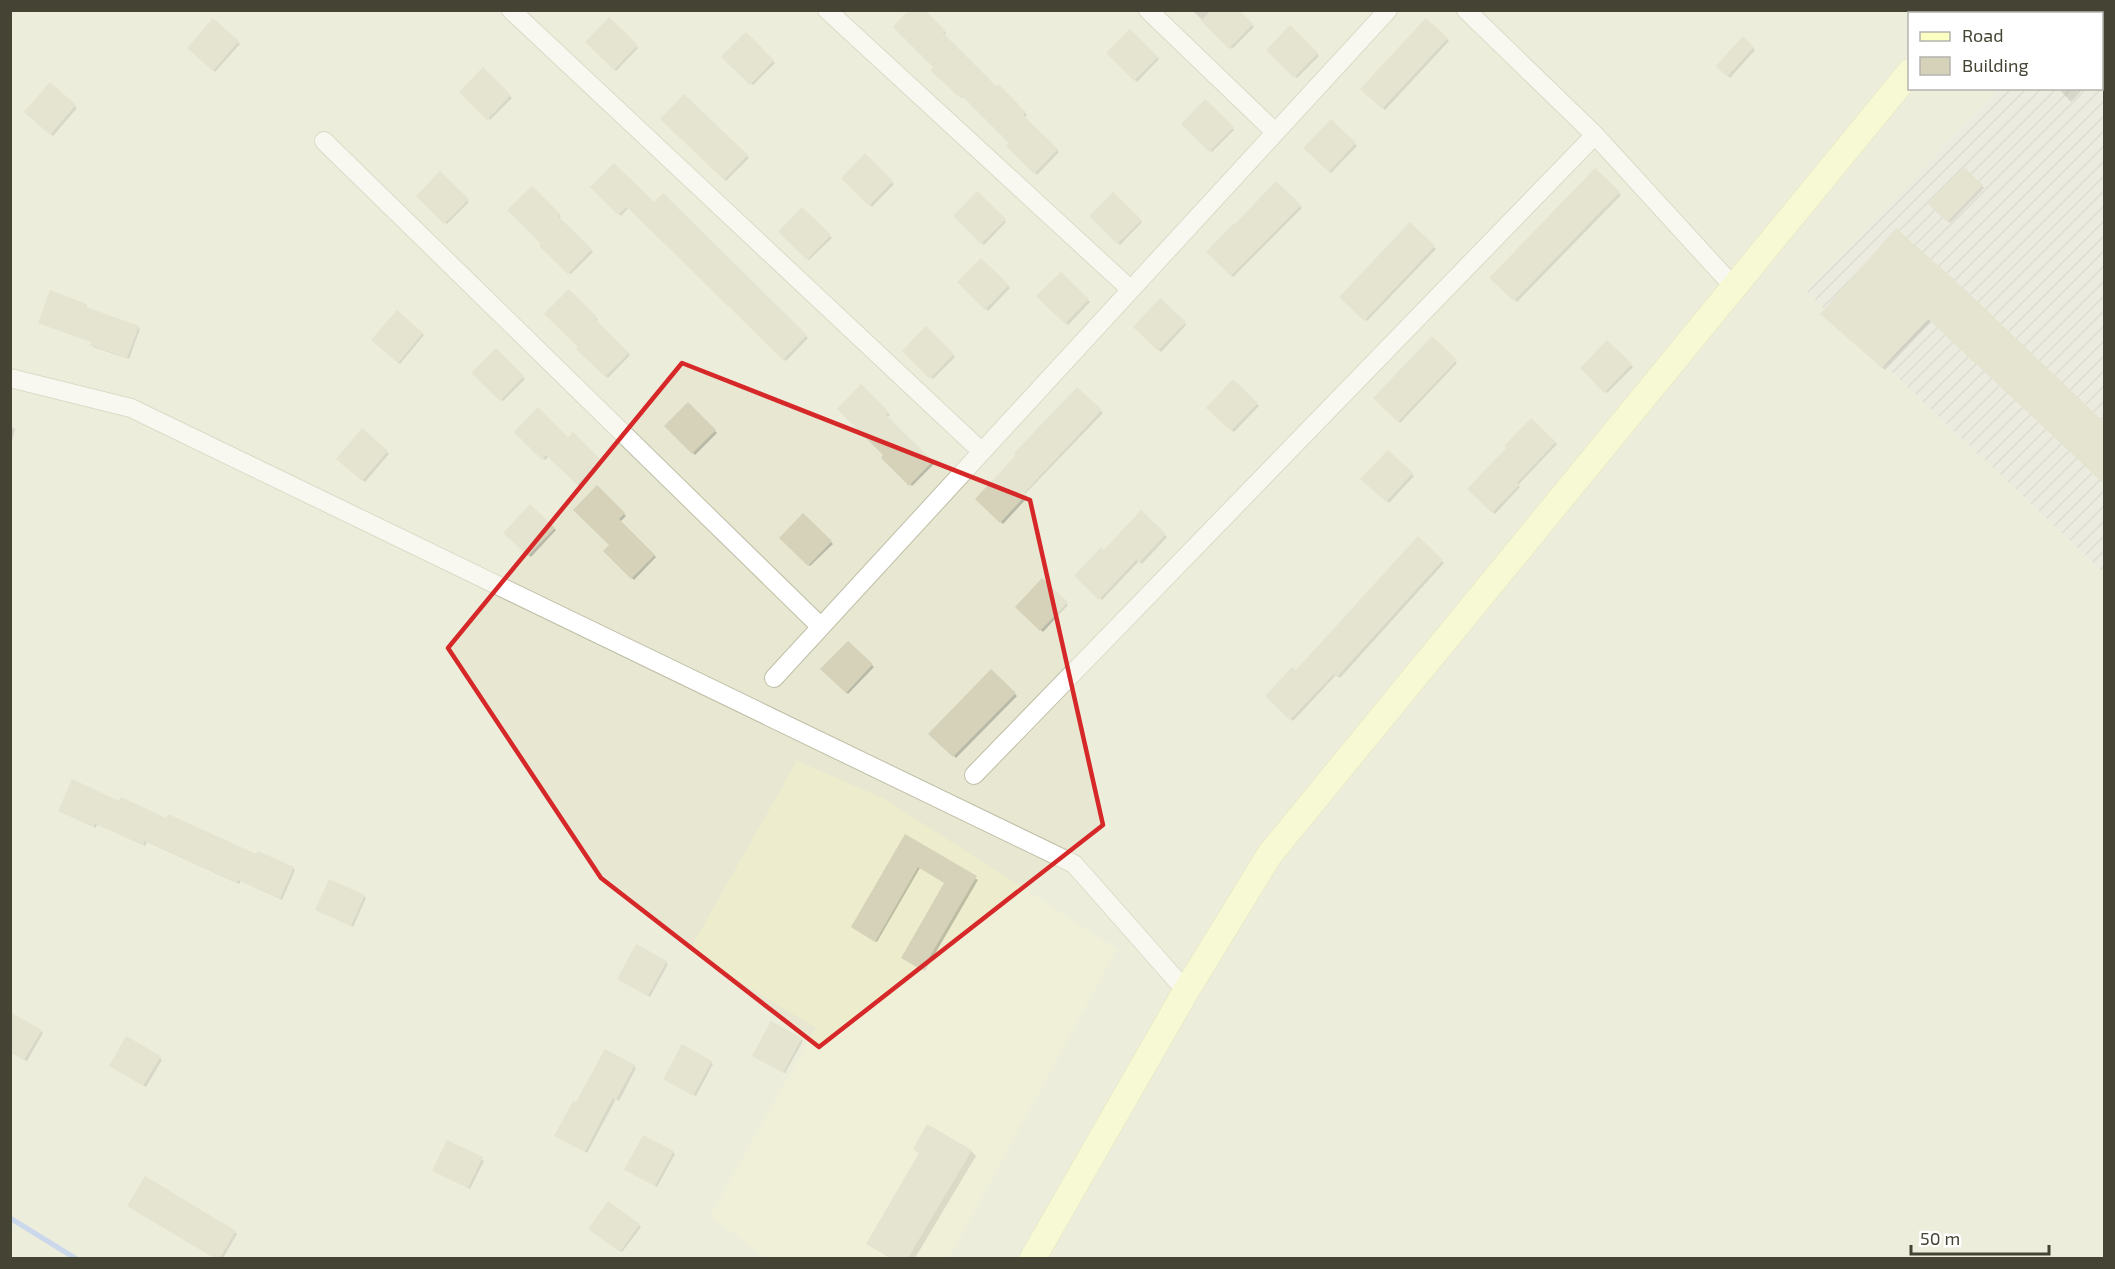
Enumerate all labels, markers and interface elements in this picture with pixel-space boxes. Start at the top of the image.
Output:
legend [1908,12,2103,90]
text: Road [1962,24,2003,46]
text: Building [1962,54,2029,76]
scale bar [1911,1218,2049,1256]
text: 50 m [1920,1227,1960,1249]

